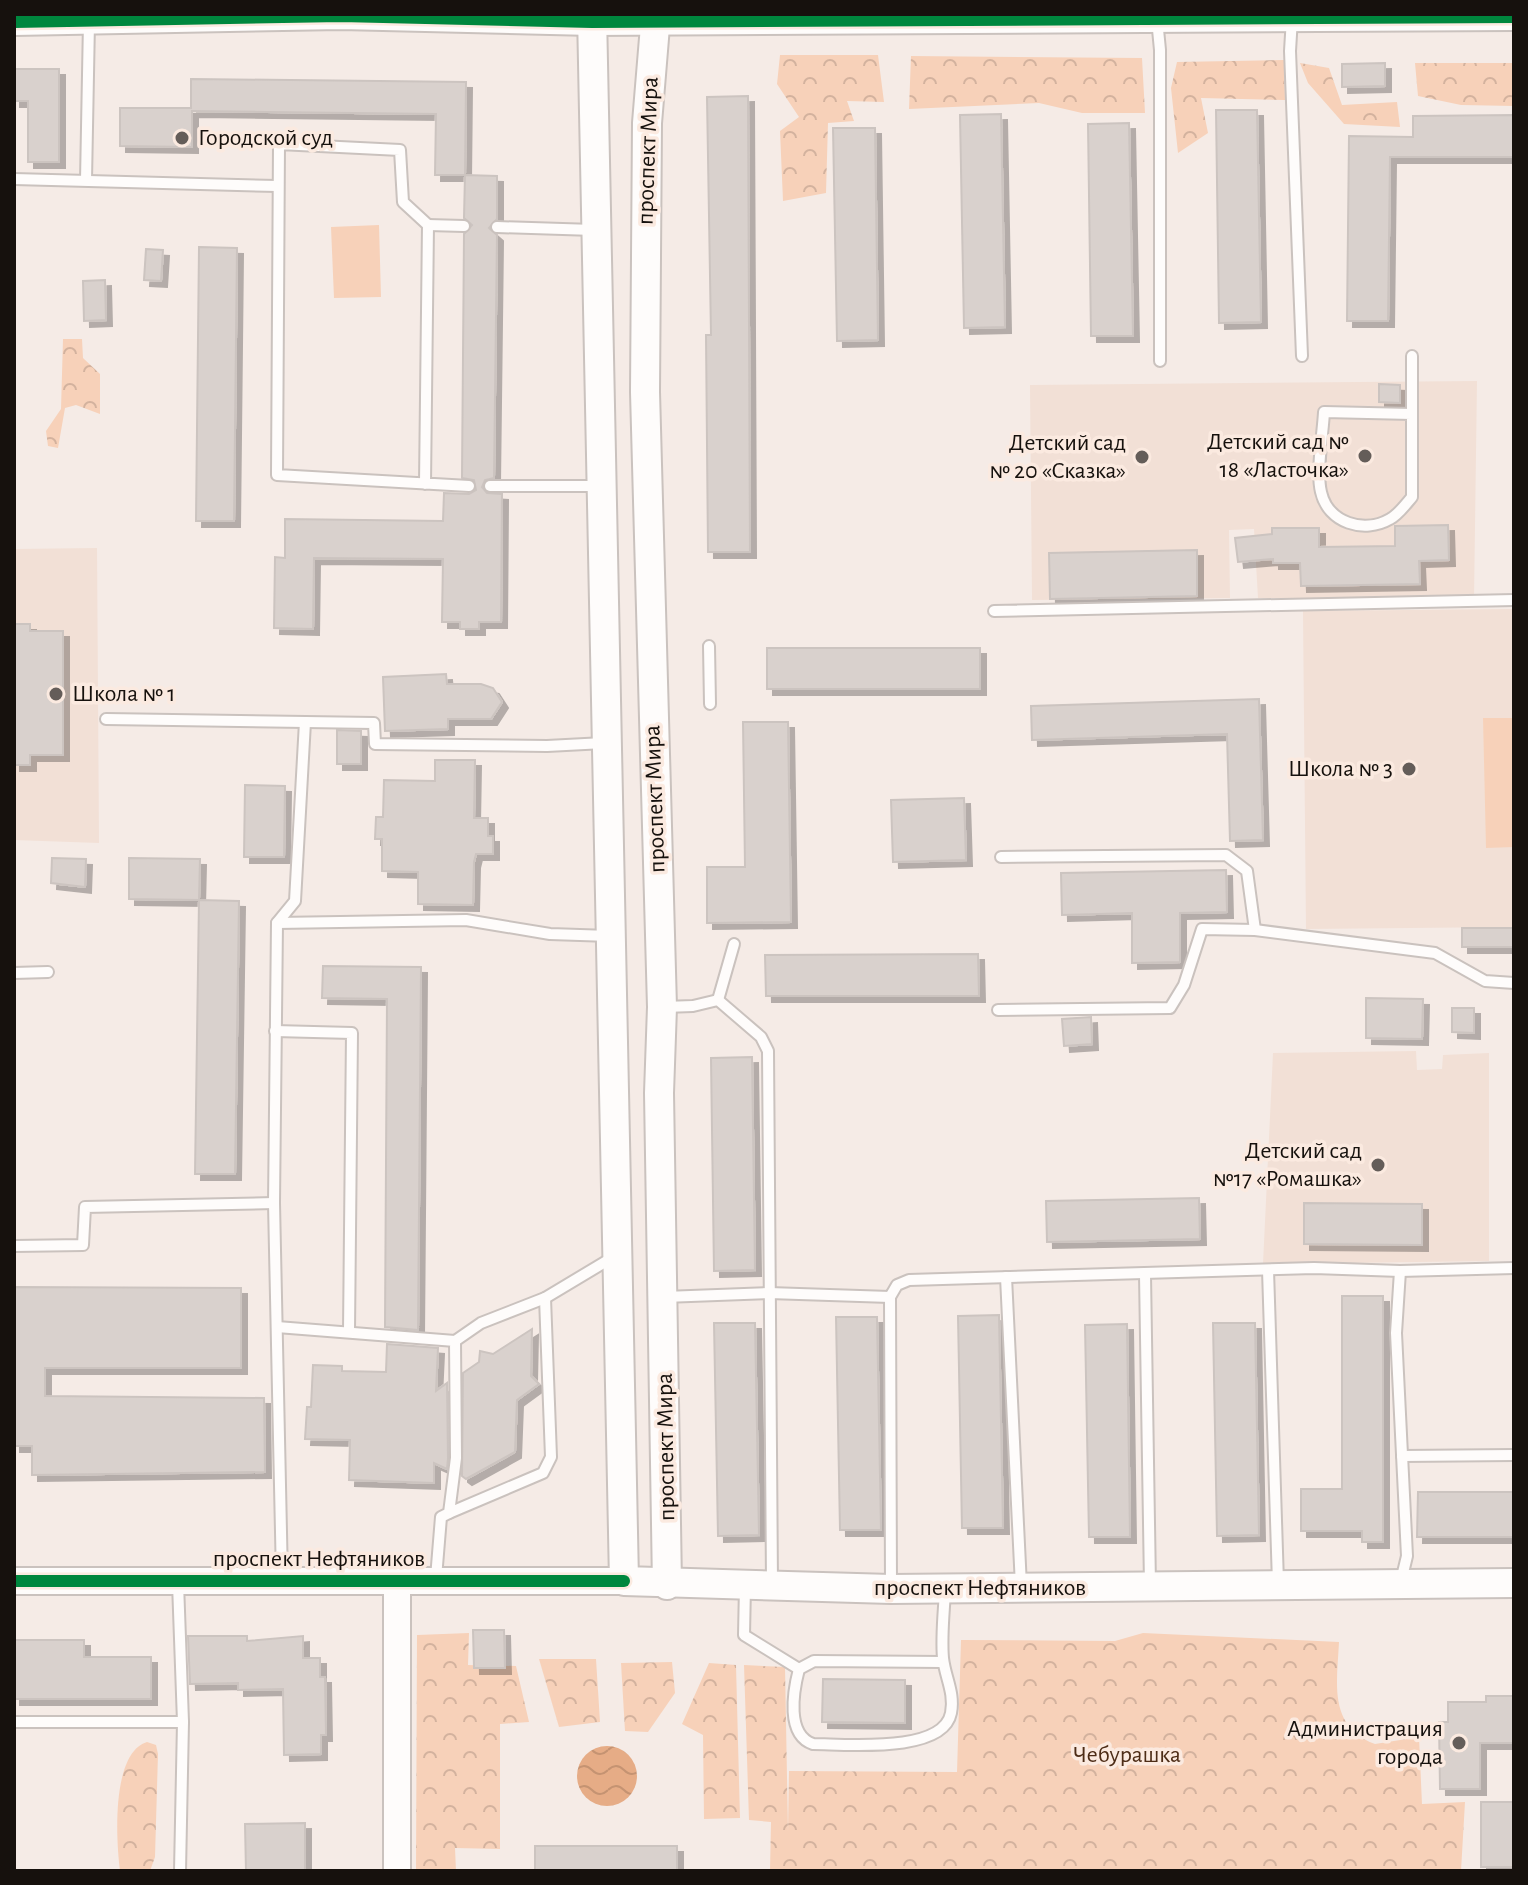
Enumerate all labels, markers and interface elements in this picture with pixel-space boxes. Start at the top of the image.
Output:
street label: проспект Мира [633,76,663,226]
place label: Городской суд [198,126,333,150]
marker: Городской суд [173,129,191,147]
place label: Детский сад № 18 «Ласточка» [1207,430,1349,482]
place label: Детский сад № 20 «Сказка» [989,431,1126,483]
marker: Детский сад № 18 «Ласточка» [1356,447,1374,465]
marker: Детский сад № 20 «Сказка» [1133,448,1151,466]
place label: Школа № 1 [72,682,175,706]
marker: Школа № 1 [47,685,65,703]
street label: проспект Мира [640,724,670,874]
place label: Школа № 3 [1288,757,1393,781]
marker: Школа № 3 [1400,760,1418,778]
place label: Детский сад №17 «Ромашка» [1213,1139,1362,1191]
marker: Детский сад №17 «Ромашка» [1369,1156,1387,1174]
street label: проспект Мира [653,1373,679,1521]
street label: проспект Нефтяников [213,1547,425,1571]
street label: проспект Нефтяников [874,1576,1086,1600]
place label: Администрация города [1287,1717,1443,1769]
marker: Администрация города [1450,1734,1468,1752]
park label: Чебурашка [1073,1743,1181,1767]

